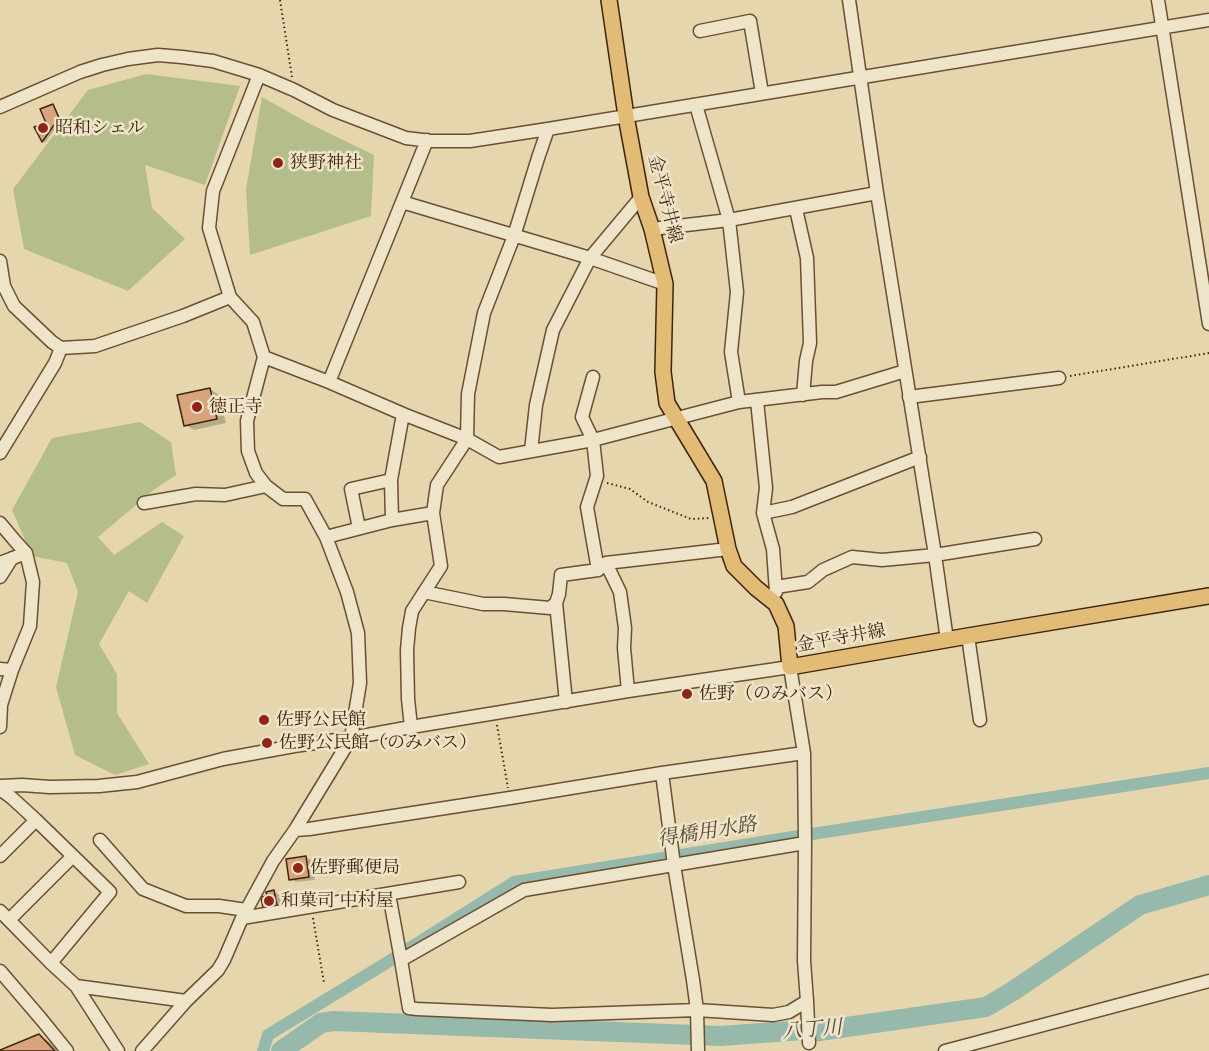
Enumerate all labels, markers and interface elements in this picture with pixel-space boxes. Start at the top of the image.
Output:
place label: 昭和シェル [55,117,145,139]
marker: 昭和シェル [36,121,50,135]
place label: 狭野神社 [290,152,362,174]
street label: 金平寺井線 [644,153,686,245]
marker: 狭野神社 [271,156,285,170]
place label: 徳正寺 [209,396,263,418]
marker: 徳正寺 [190,400,204,414]
street label: 金平寺井線 [795,620,887,656]
place label: 佐野（のみバス） [699,683,843,705]
marker: 佐野（のみバス） [680,687,694,701]
place label: 佐野公民館 [276,709,366,731]
marker: 佐野公民館 [257,713,271,727]
place label: 佐野公民館（のみバス） [279,732,477,754]
marker: 佐野公民館（のみバス） [260,736,274,750]
water label: 得橋用水路 [656,812,758,852]
place label: 佐野郵便局 [310,857,400,879]
marker: 佐野郵便局 [291,861,305,875]
place label: 和菓司 中村屋 [281,890,394,912]
marker: 和菓司 中村屋 [262,894,276,908]
water label: 八丁川 [781,1015,843,1045]

